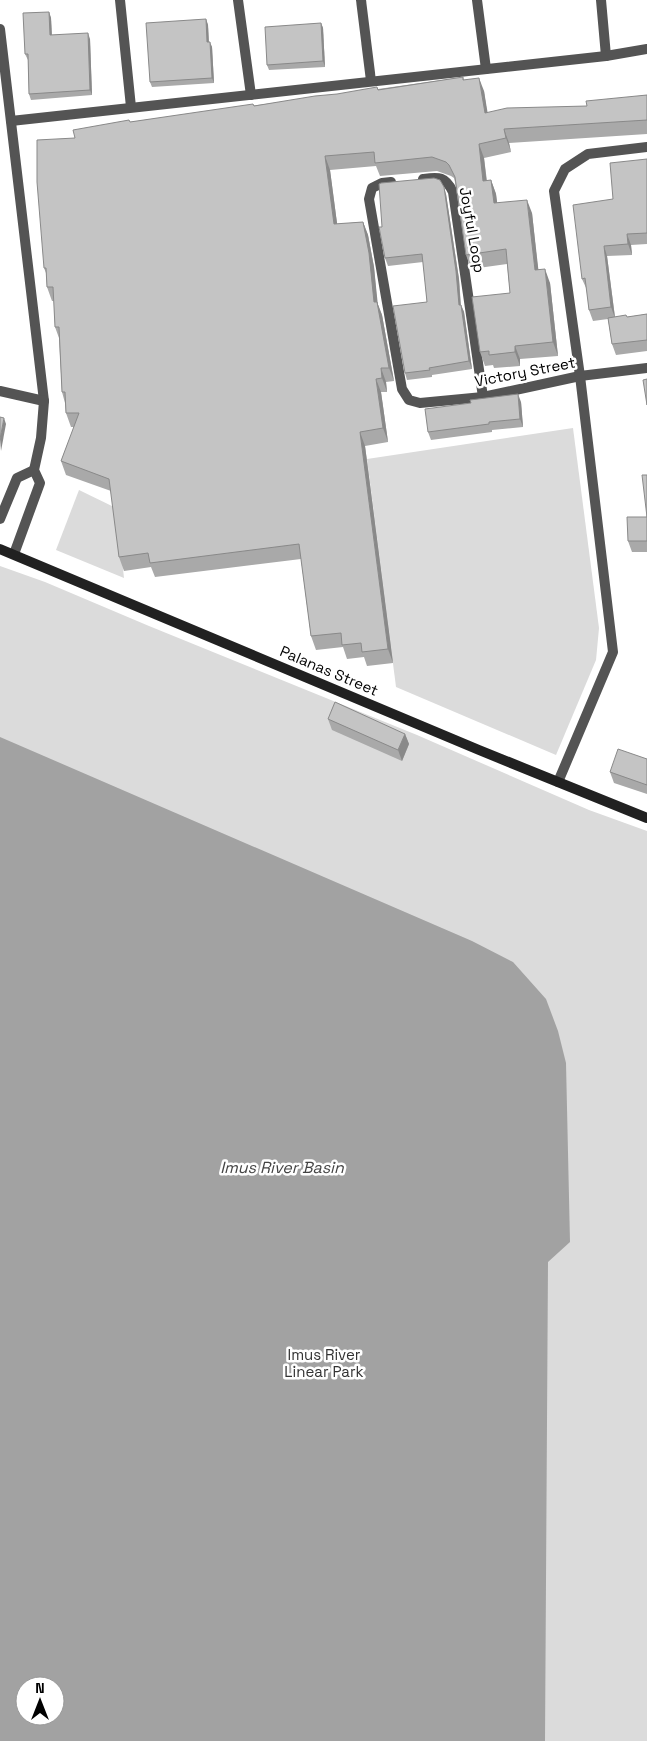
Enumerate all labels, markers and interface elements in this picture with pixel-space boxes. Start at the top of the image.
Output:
street label: Joyful Loop [456,186,489,274]
street label: Victory Street [473,352,577,391]
street label: Palanas Street [277,641,381,700]
water label: Imus River Basin [220,1157,345,1178]
park label: Imus River Linear Park [284,1345,364,1381]
north arrow [15,1676,65,1726]
text: N [35,1679,45,1697]

